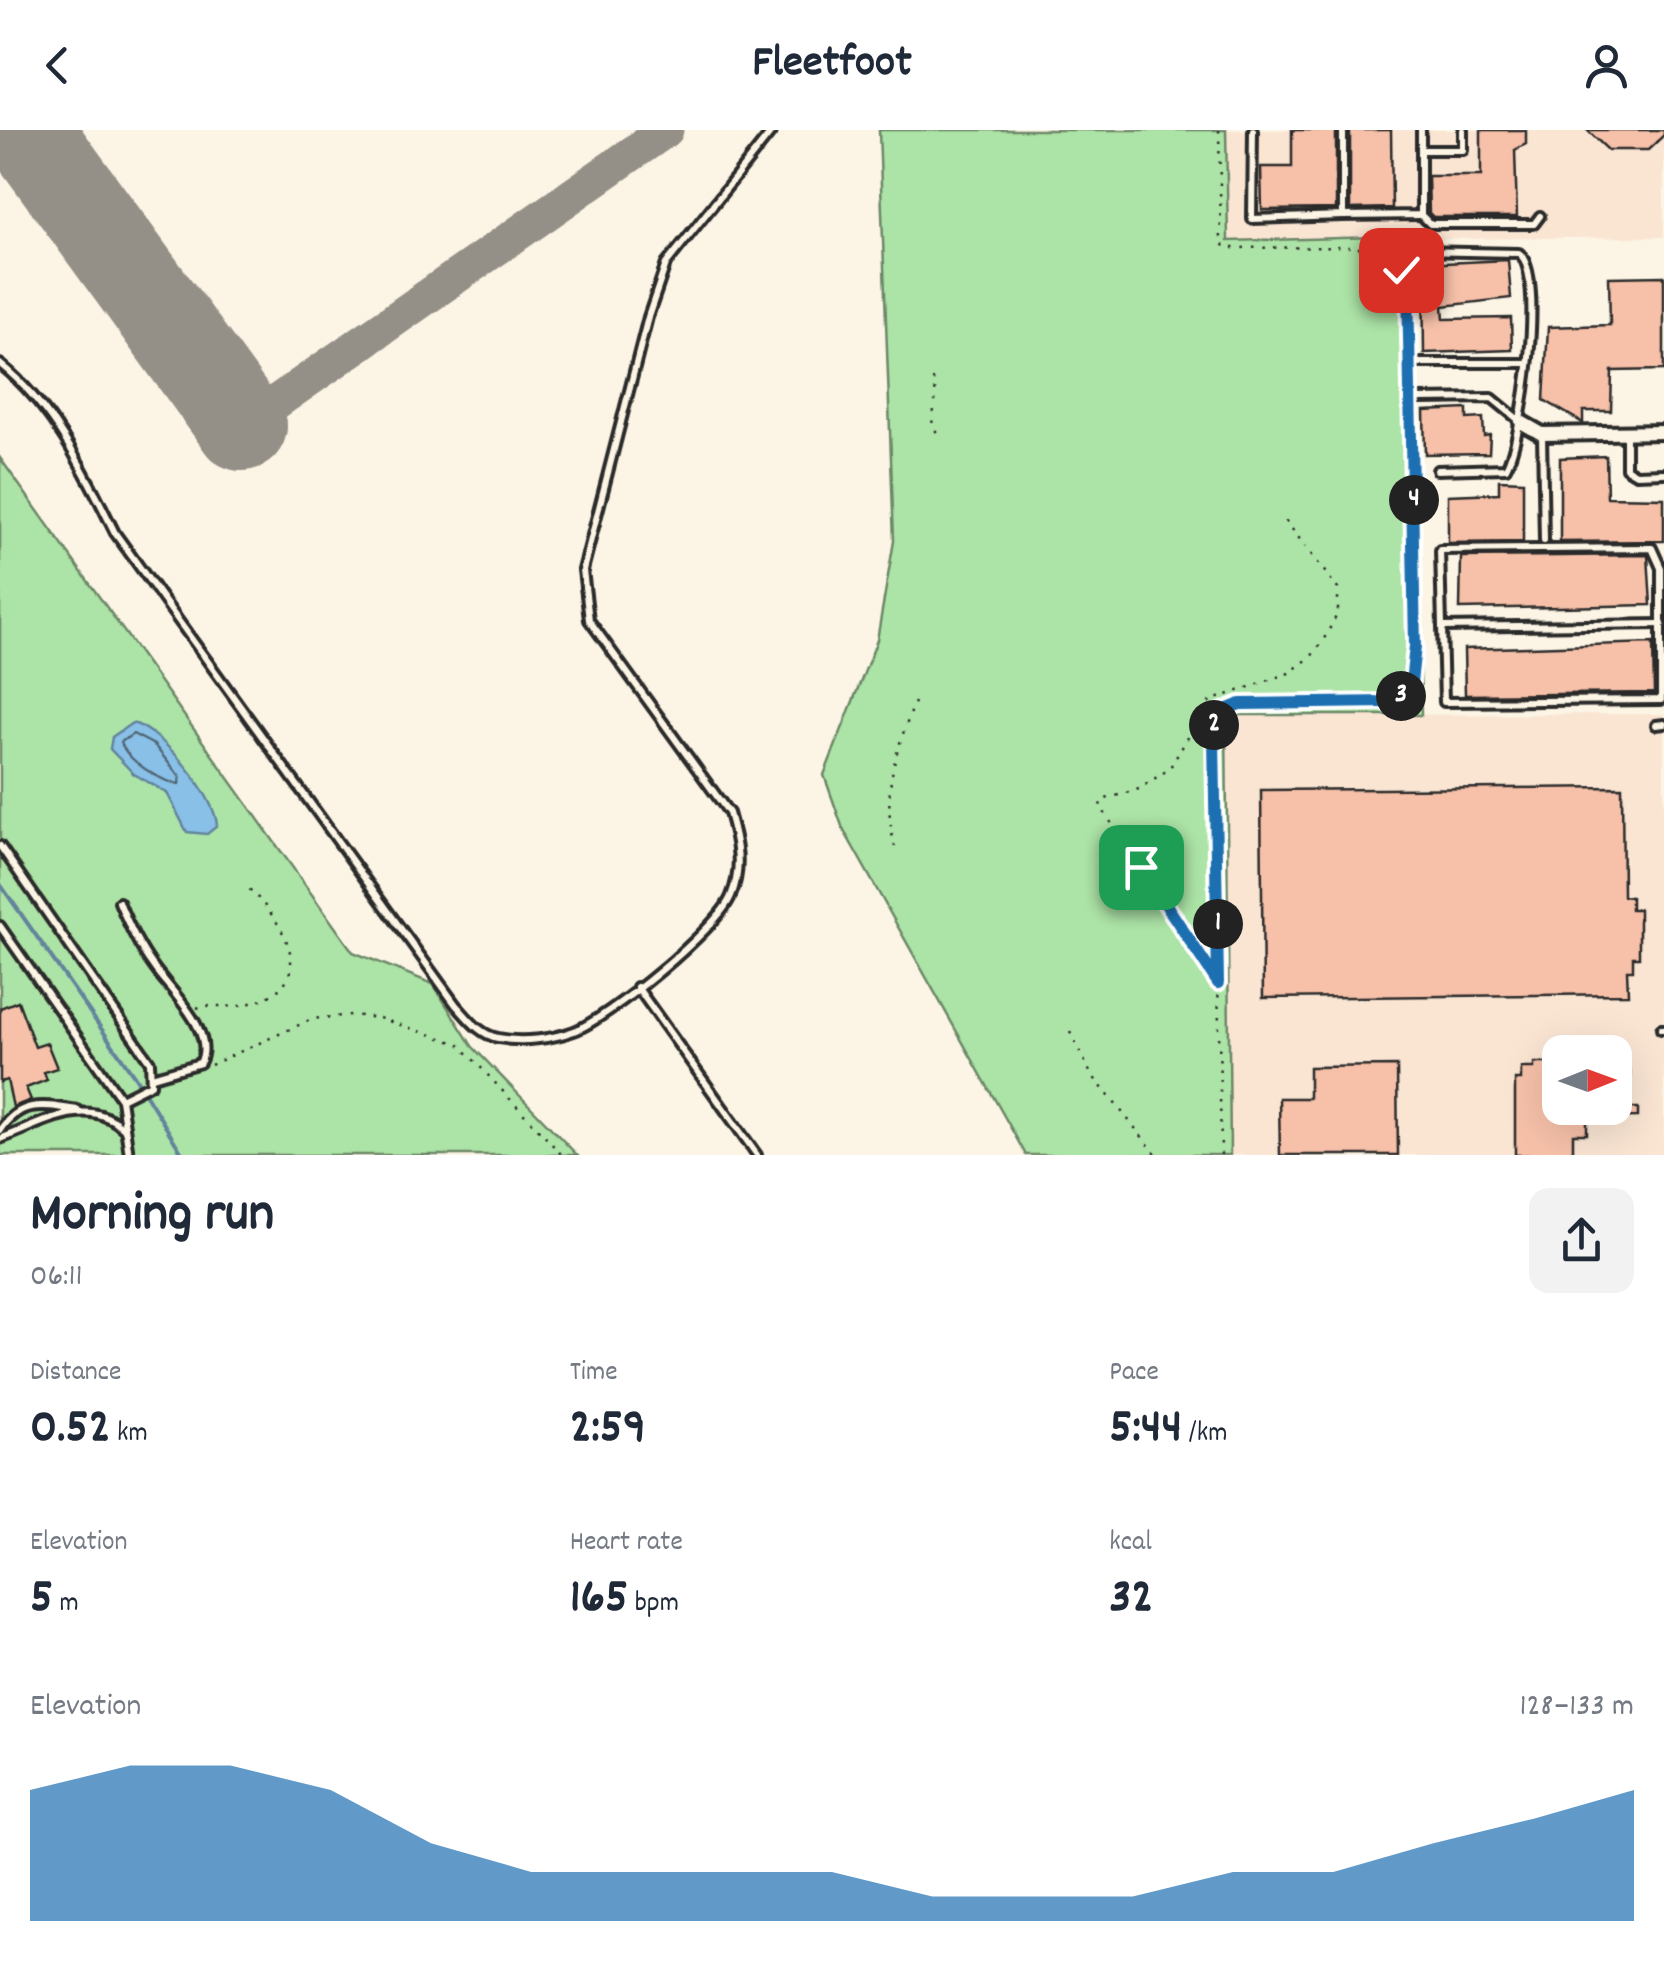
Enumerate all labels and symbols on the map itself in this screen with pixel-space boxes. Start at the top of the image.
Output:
pin [1359,228,1444,313]
pin: 4 [1389,475,1439,525]
pin: 3 [1376,671,1426,721]
pin: 2 [1189,700,1239,750]
pin [1099,825,1184,910]
pin: 1 [1193,899,1243,949]
north arrow [1542,1035,1632,1125]

